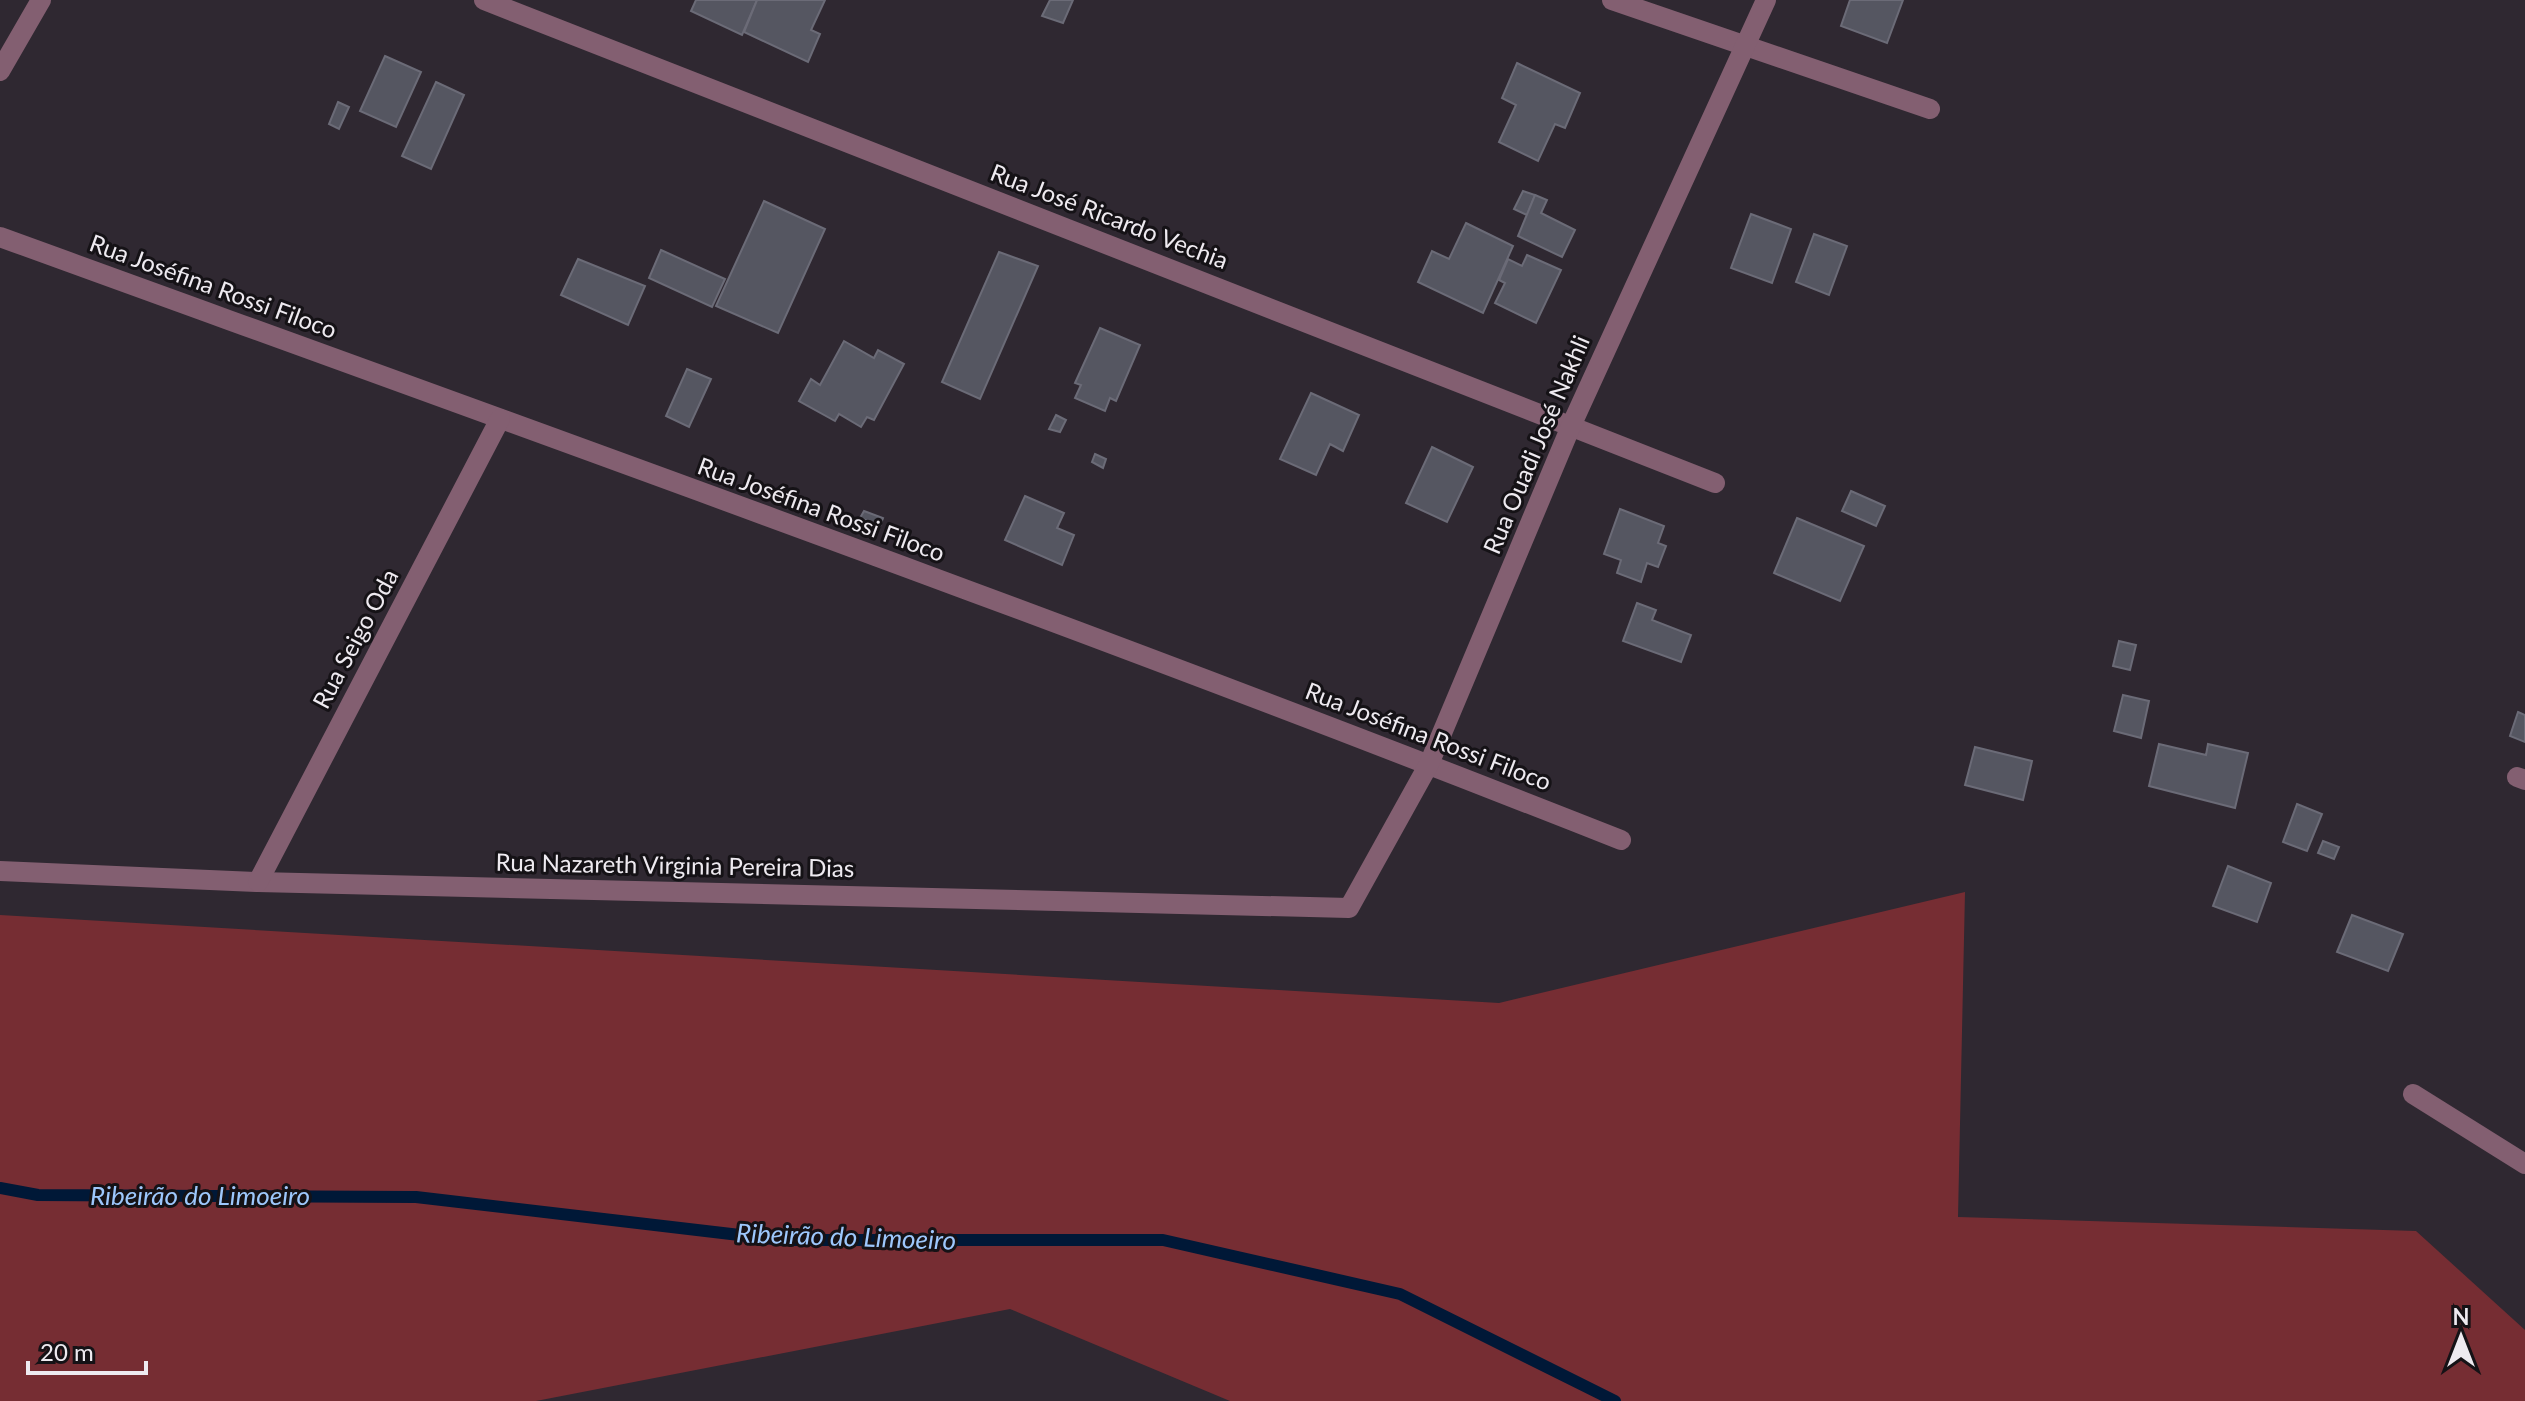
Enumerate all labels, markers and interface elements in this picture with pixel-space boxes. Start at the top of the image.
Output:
street label: Rua José Ricardo Vechia [987,157,1232,274]
street label: Rua Joséfina Rossi Filoco [86,227,341,344]
street label: Rua Ouadi José Nakhli [1476,331,1595,558]
street label: Rua Joséfina Rossi Filoco [694,450,949,567]
street label: Rua Seigo Oda [306,564,404,713]
street label: Rua Joséfina Rossi Filoco [1302,675,1555,796]
street label: Rua Nazareth Virginia Pereira Dias [496,847,855,882]
water label: Ribeirão do Limoeiro [90,1179,310,1211]
water label: Ribeirão do Limoeiro [736,1216,957,1256]
north arrow [2421,1297,2501,1377]
text: N [2453,1303,2469,1330]
scale bar [28,1325,146,1375]
text: 20 m [40,1337,94,1366]

